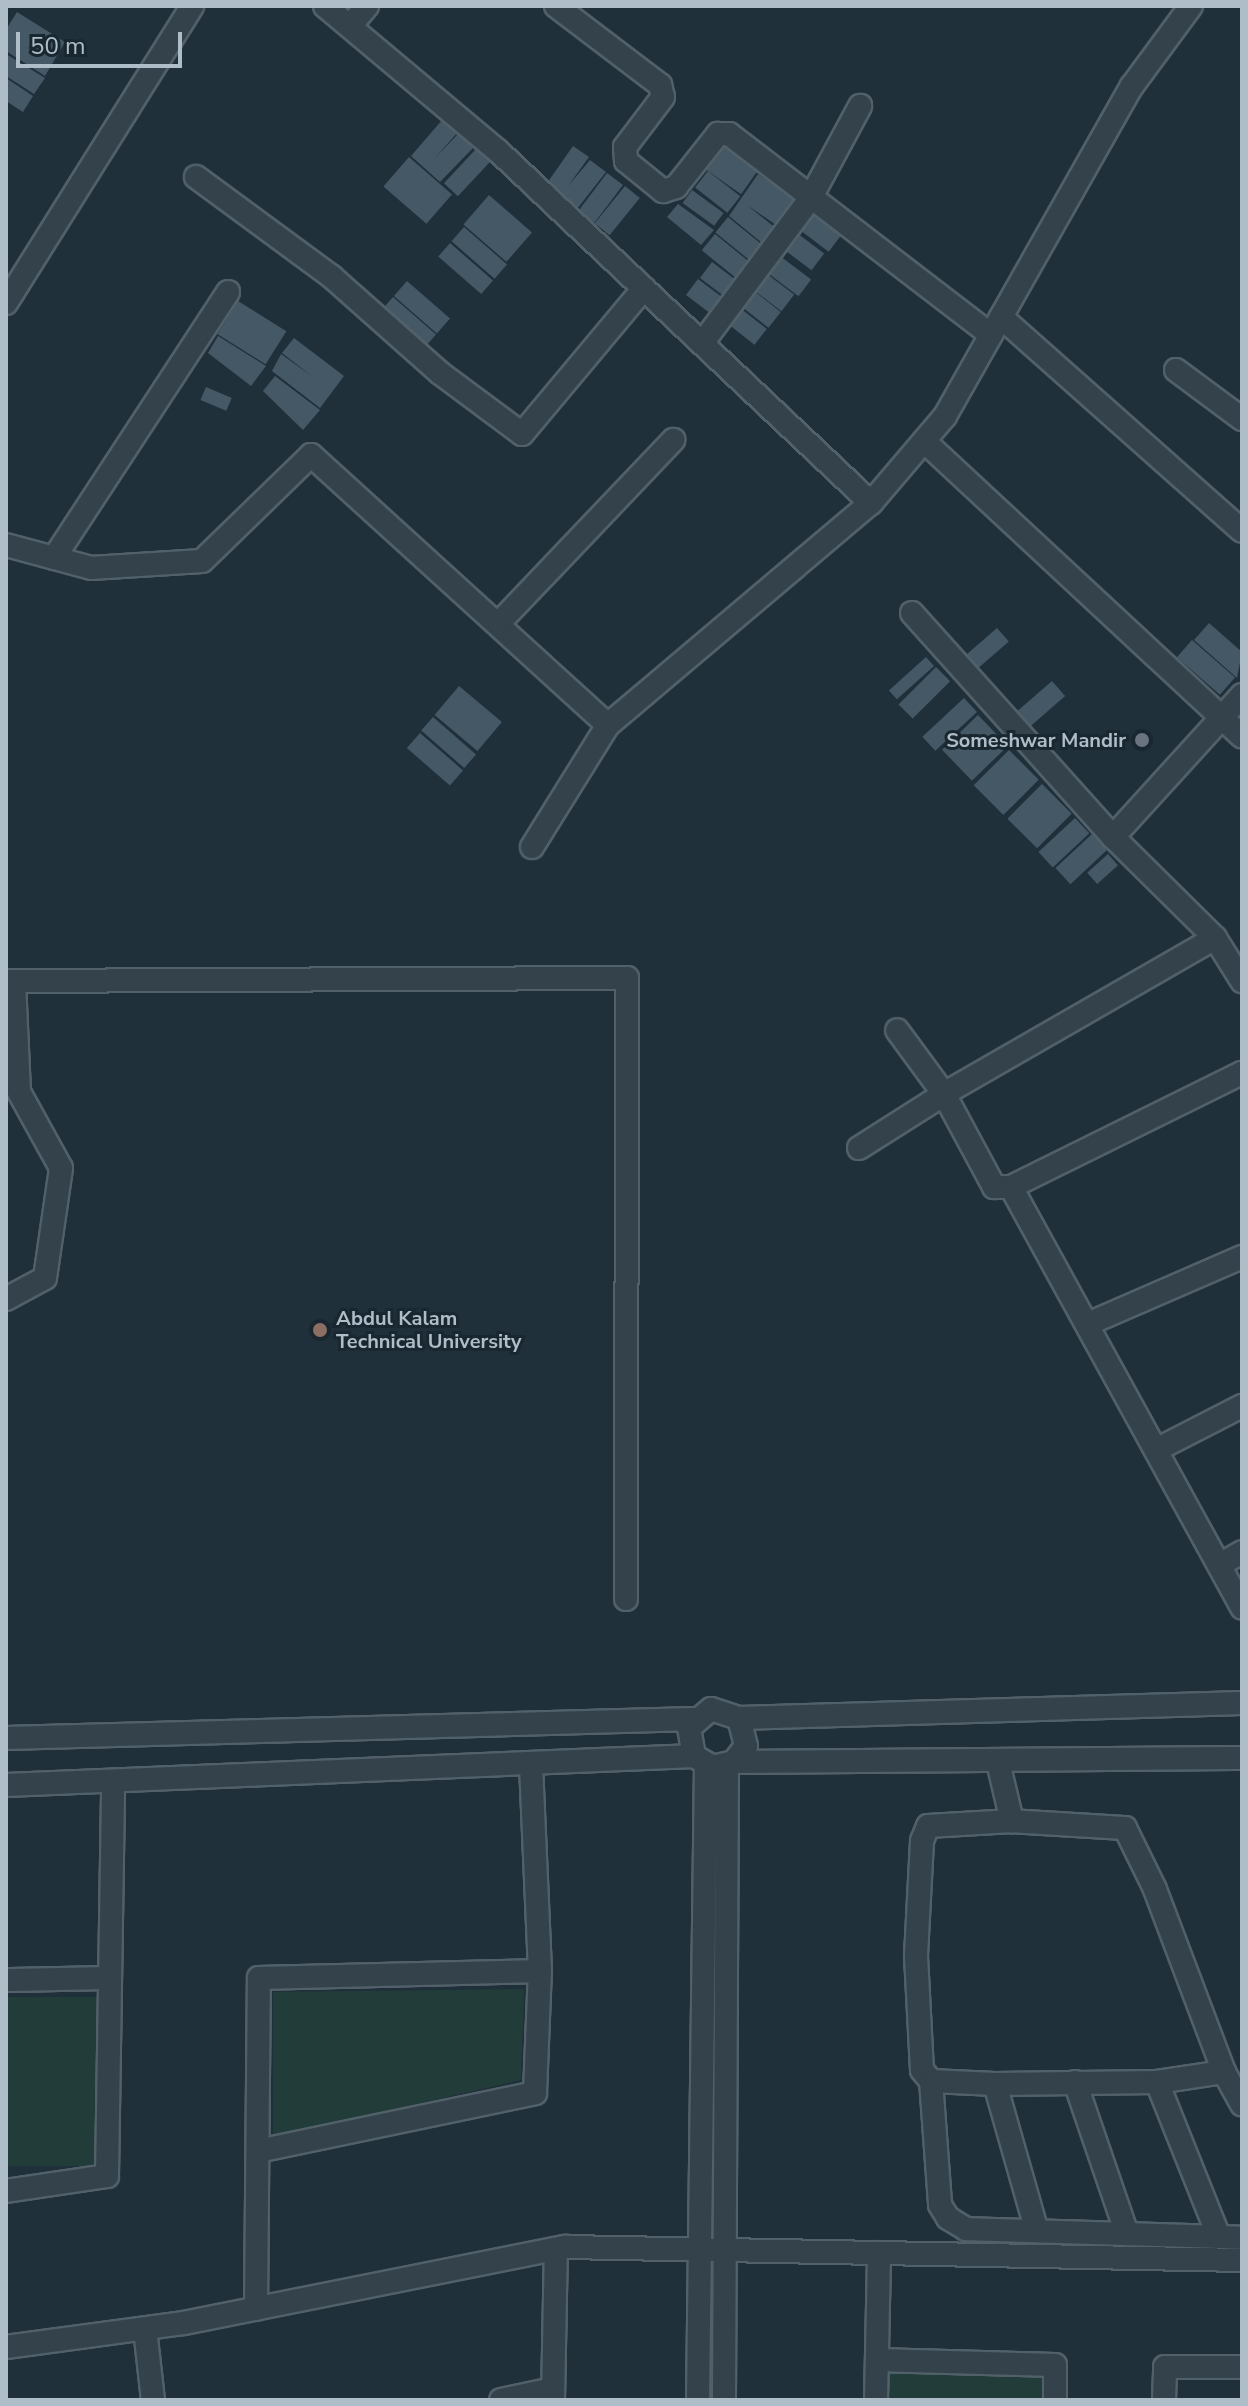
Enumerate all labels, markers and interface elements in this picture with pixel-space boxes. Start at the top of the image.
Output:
scale bar [20,16,186,66]
text: 50 m [30,30,86,62]
place label: Someshwar Mandir [946,728,1126,752]
marker: Someshwar Mandir [1133,731,1151,749]
place label: Abdul Kalam Technical University [336,1306,521,1353]
marker: Abdul Kalam Technical University [311,1321,329,1339]

